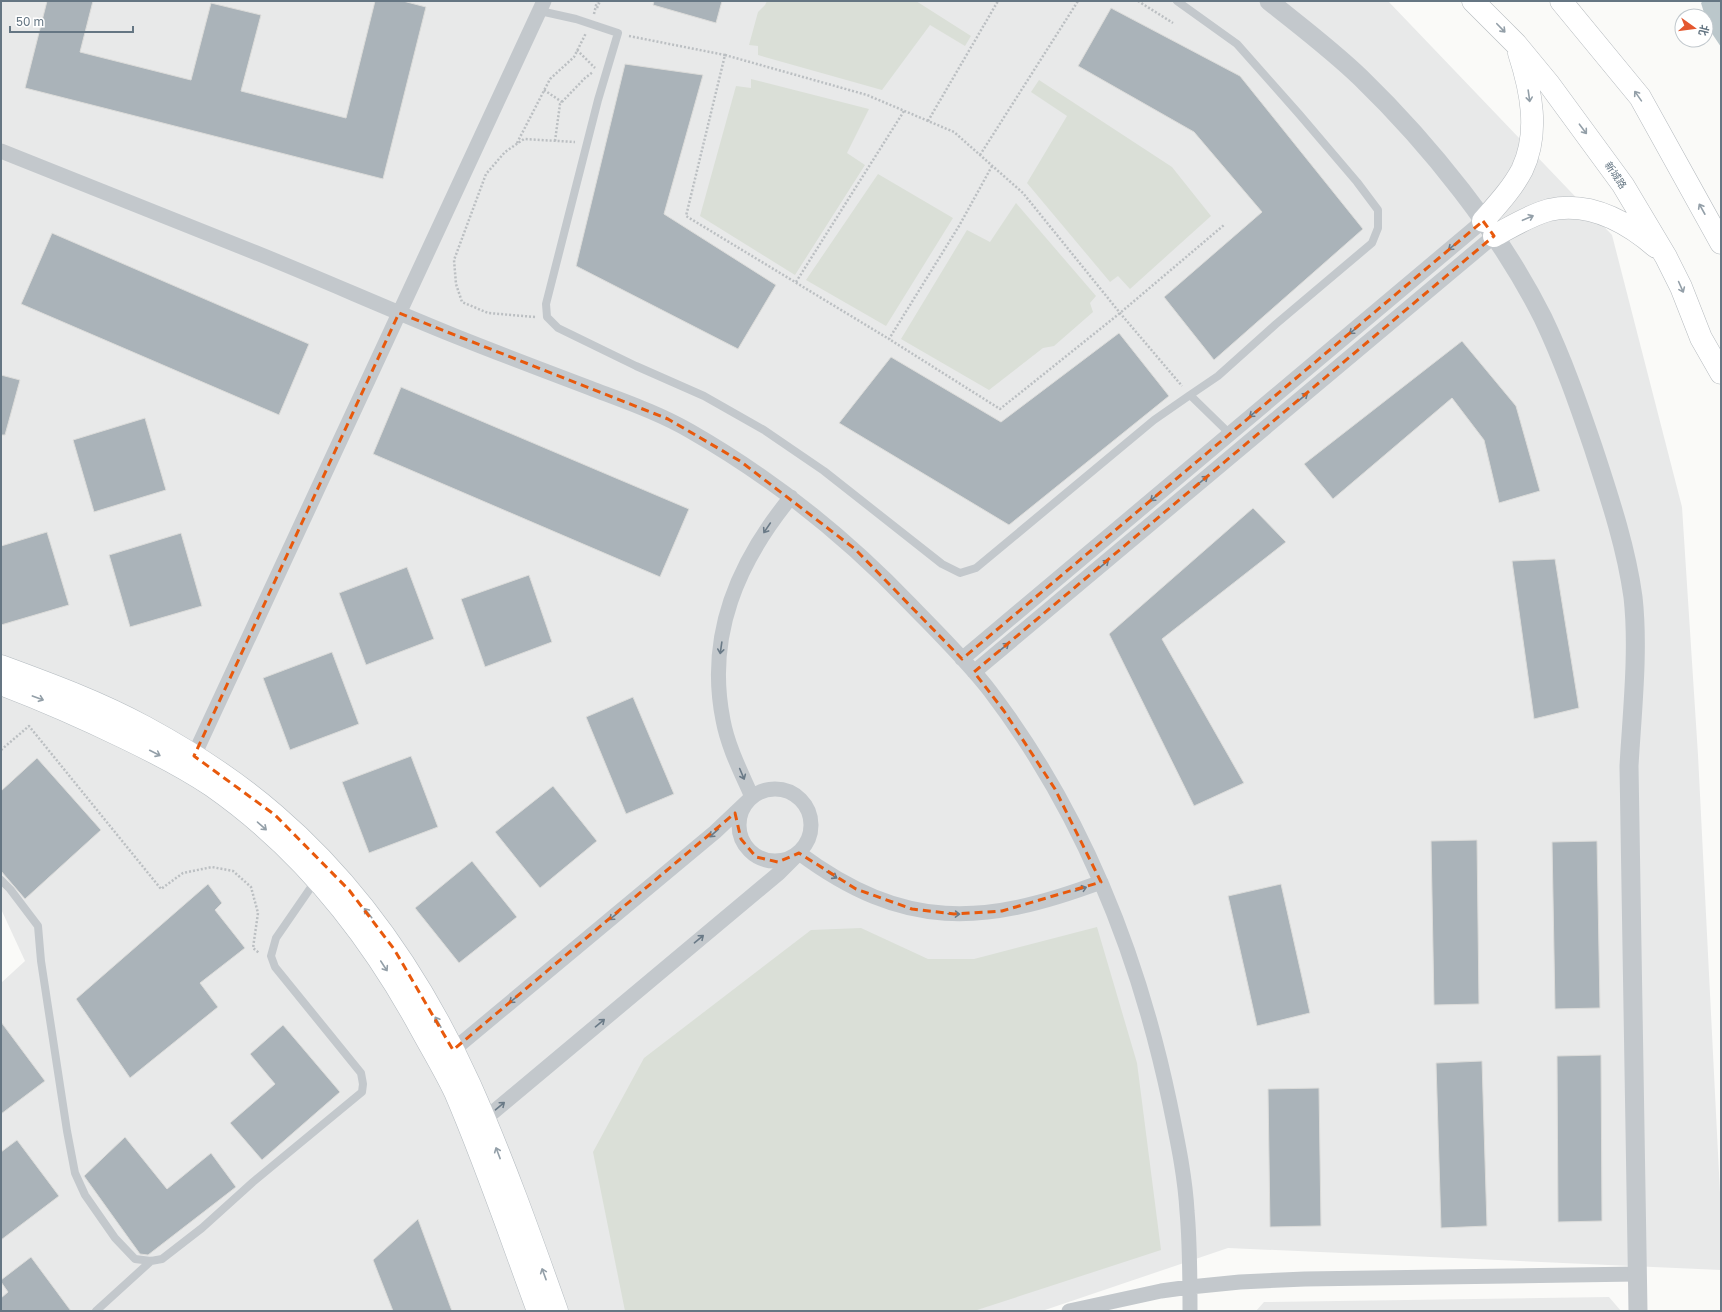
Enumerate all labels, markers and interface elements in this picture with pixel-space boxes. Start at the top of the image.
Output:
scale bar [10,8,133,34]
north arrow [1674,8,1714,48]
text: 50 m [16,14,44,29]
one-way arrow [1496,23,1505,33]
text: 北 [1697,24,1712,37]
one-way arrow [1525,89,1533,102]
one-way arrow [1634,91,1642,102]
one-way arrow [1579,123,1587,134]
street label: 新城路 [1603,159,1629,191]
one-way arrow [1698,204,1705,216]
one-way arrow [1522,214,1534,222]
one-way arrow [1448,242,1459,251]
one-way arrow [1677,280,1685,292]
one-way arrow [1348,325,1359,334]
one-way arrow [1298,392,1308,401]
one-way arrow [1249,409,1260,418]
one-way arrow [1198,476,1209,485]
one-way arrow [1149,493,1160,502]
one-way arrow [763,522,771,533]
one-way arrow [1098,559,1109,568]
one-way arrow [717,641,724,654]
one-way arrow [999,643,1009,652]
one-way arrow [31,694,43,702]
one-way arrow [149,750,161,757]
one-way arrow [739,768,746,780]
one-way arrow [257,822,268,831]
one-way arrow [709,828,719,837]
one-way arrow [826,870,837,879]
one-way arrow [1074,885,1087,892]
one-way arrow [364,907,372,918]
one-way arrow [947,910,960,918]
one-way arrow [608,912,619,921]
one-way arrow [694,935,705,944]
one-way arrow [380,960,388,971]
one-way arrow [508,995,519,1004]
one-way arrow [433,1016,441,1028]
one-way arrow [594,1018,605,1027]
one-way arrow [495,1101,505,1110]
one-way arrow [493,1147,501,1159]
one-way arrow [540,1268,547,1281]

